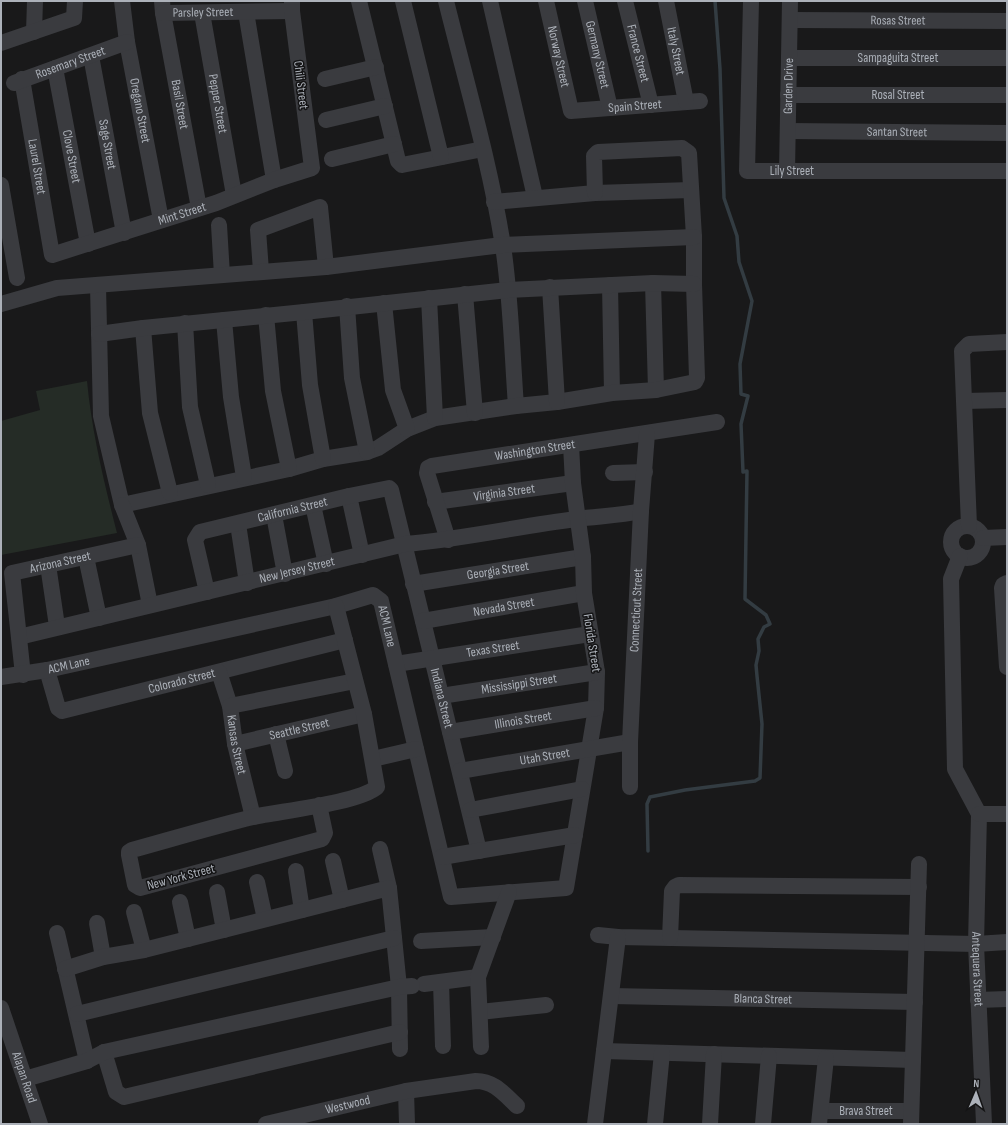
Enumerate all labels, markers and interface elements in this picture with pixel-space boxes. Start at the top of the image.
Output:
street label: Parsley Street [173,4,233,21]
street label: Rosas Street [870,12,926,29]
street label: Germany Street [582,19,613,90]
street label: France Street [623,23,653,84]
street label: Norway Street [544,24,573,89]
street label: Italy Street [663,26,688,76]
street label: Rosemary Street [33,43,107,82]
street label: Sampaguita Street [858,50,938,66]
street label: Garden Drive [780,58,797,114]
street label: Chili Street [290,60,312,110]
street label: Pepper Street [205,73,231,135]
street label: Oregano Street [126,77,154,144]
street label: Basil Street [167,78,192,130]
street label: Rosal Street [872,87,924,103]
street label: Spain Street [608,96,662,116]
street label: Sage Street [95,118,120,171]
street label: Santan Street [867,124,927,140]
street label: Clove Street [59,129,84,184]
street label: Laurel Street [24,138,50,196]
street label: Lily Street [770,163,814,179]
street label: Mint Street [156,199,208,229]
street label: Washington Street [494,436,576,464]
street label: Virginia Street [473,480,536,505]
street label: California Street [256,493,329,526]
street label: Arizona Street [27,548,92,577]
street label: New Jersey Street [258,553,336,587]
street label: Georgia Street [466,558,530,583]
street label: Connecticut Street [626,568,646,652]
street label: Nevada Street [472,594,536,620]
street label: ACM Lane [374,603,400,649]
street label: Florida Street [579,613,605,673]
street label: Texas Street [465,637,521,661]
street label: ACM Lane [46,653,91,678]
street label: Colorado Street [147,665,217,697]
street label: Indiana Street [427,667,457,730]
street label: Mississippi Street [480,670,558,698]
street label: Illinois Street [493,707,553,733]
street label: Kansas Street [223,714,250,776]
street label: Seattle Street [268,714,331,744]
street label: Utah Street [519,744,571,769]
street label: New York Street [145,860,217,894]
street label: Antequera Street [968,931,987,1007]
street label: Blanca Street [734,990,792,1008]
street label: Alapan Road [8,1049,40,1105]
north arrow [956,1073,996,1113]
text: N [973,1077,980,1090]
street label: Westwood [324,1092,372,1118]
street label: Brava Street [839,1103,893,1119]

